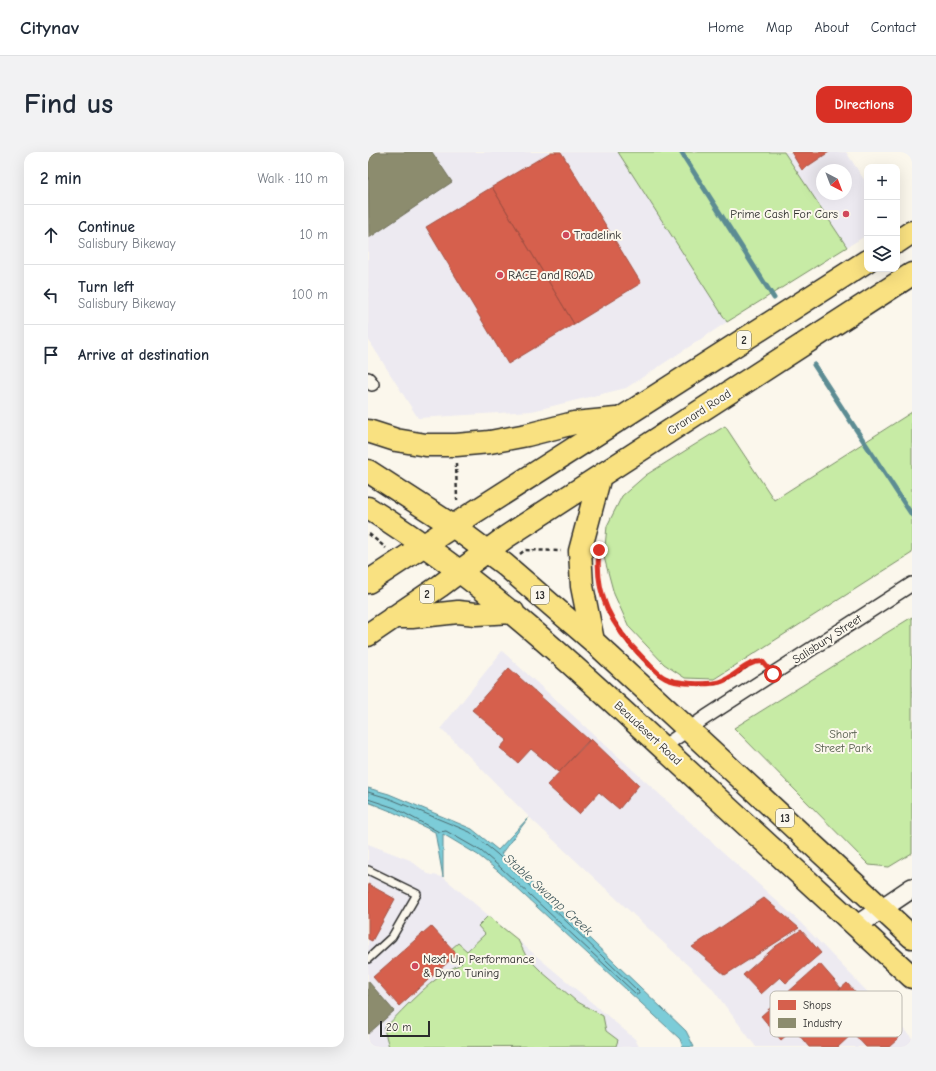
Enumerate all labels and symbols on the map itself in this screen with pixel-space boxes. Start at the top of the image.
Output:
north arrow [816,164,852,200]
place label: Prime Cash For Cars [730,207,838,221]
marker: Prime Cash For Cars [841,209,851,219]
place label: Tradelink [574,228,621,242]
marker: Tradelink [561,230,571,240]
place label: RACE and ROAD [508,268,593,282]
marker: RACE and ROAD [495,270,505,280]
road number: 2 [737,331,751,349]
street label: Granard Road [665,386,733,438]
route end [590,541,608,559]
road number: 2 [420,585,434,603]
road number: 13 [531,586,549,604]
street label: Salisbury Street [790,611,865,667]
route start [764,665,782,683]
street label: Beaudesert Road [611,698,685,768]
park label: Short Street Park [814,727,872,755]
road number: 13 [776,809,794,827]
water label: Stable Swamp Creek [501,851,597,939]
place label: Next Up Performance & Dyno Tuning [423,952,534,980]
marker: Next Up Performance & Dyno Tuning [410,961,420,971]
legend [770,991,902,1037]
text: Shops [803,999,832,1012]
text: Industry [803,1017,842,1030]
scale bar [380,1019,430,1038]

